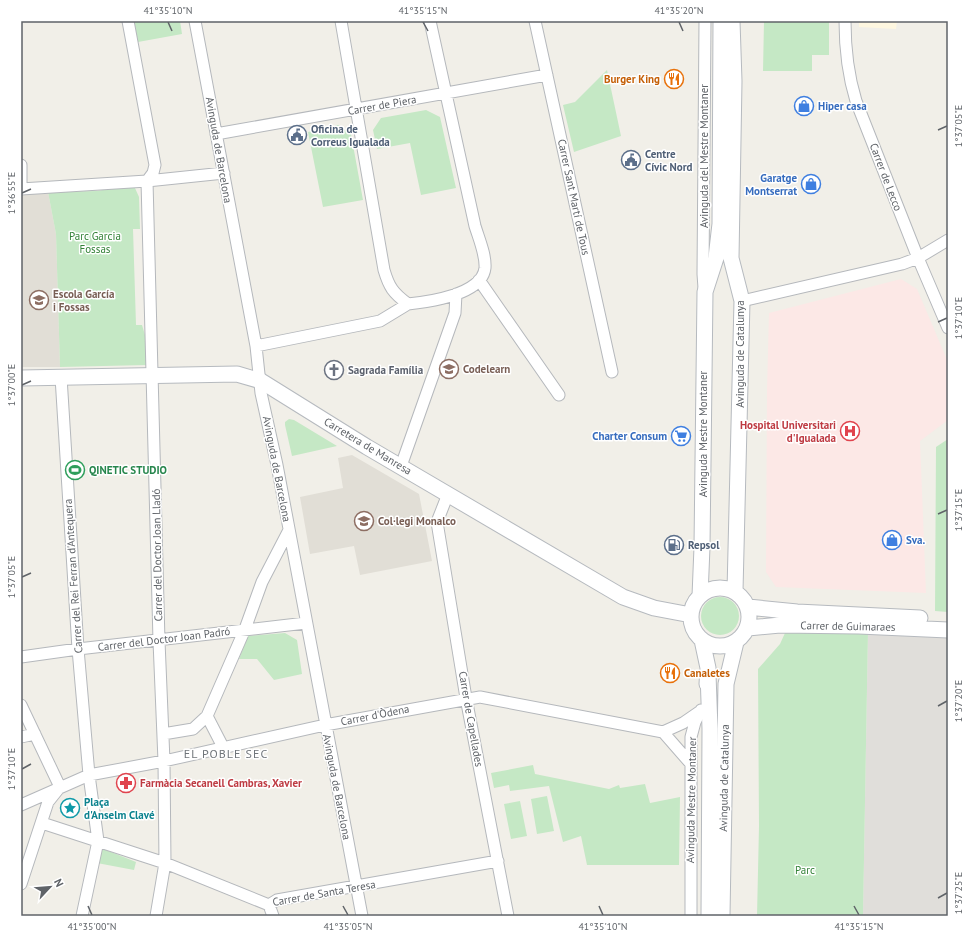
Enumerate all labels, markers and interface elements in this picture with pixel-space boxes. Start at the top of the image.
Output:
text: 41°35'10"N [143,4,193,17]
text: 41°35'15"N [398,4,448,17]
text: 41°35'20"N [654,4,704,17]
restaurant icon: Burger King [663,68,685,90]
place label: Burger King [604,72,660,86]
street label: Avinguda del Mestre Montaner [697,84,711,228]
street label: Carrer de Piera [347,92,417,118]
shop icon: Hiper casa [793,95,815,117]
street label: Avinguda de Barcelona [203,96,235,204]
place label: Hiper casa [818,99,867,113]
text: 1°37'05"E [952,105,965,147]
place label: Oficina de Correus Igualada [311,122,390,149]
public building icon: Oficina de Correus Igualada [286,124,308,146]
street label: Carrer Sant Martí de Tous [555,138,593,257]
street label: Carrer de Lecco [867,141,905,213]
place label: Centre Cívic Nord [645,147,693,174]
public building icon: Centre Cívic Nord [620,149,642,171]
place label: Garatge Montserrat [745,171,797,198]
text: 1°36'55"E [5,172,18,214]
shop icon: Garatge Montserrat [800,173,822,195]
park label: Parc Garcia Fossas [69,229,121,256]
place label: Escola García i Fossas [53,287,114,314]
school or university icon: Escola García i Fossas [28,289,50,311]
text: 1°37'10"E [952,297,965,339]
street label: Avinguda de Catalunya [733,300,747,408]
school or university icon: Codelearn [438,358,460,380]
church icon: Sagrada Família [323,359,345,381]
place label: Codelearn [463,362,510,376]
place label: Sagrada Família [348,363,423,377]
text: 1°37'00"E [5,364,18,406]
street label: Avinguda Mestre Montaner [696,370,710,497]
street label: Carretera de Manresa [322,414,414,478]
street label: Avinguda de Barcelona [260,415,294,523]
place label: Hospital Universitari d'Igualada [740,418,836,445]
hospital icon: Hospital Universitari d'Igualada [839,420,861,442]
supermarket icon: Charter Consum [670,425,692,447]
place label: Charter Consum [592,429,667,443]
sports icon: QINETIC STUDIO [64,459,86,481]
place label: QINETIC STUDIO [89,463,167,477]
street label: Carrer del Doctor Joan Lladó [149,488,165,622]
text: 1°37'15"E [952,489,965,531]
street label: Carrer del Rei Ferran d'Antequera [61,498,85,654]
school or university icon: Col·legi Monalco [353,510,375,532]
place label: Col·legi Monalco [378,514,456,528]
shop icon: Sva. [881,529,903,551]
place label: Sva. [906,533,926,547]
fuel station icon: Repsol [663,534,685,556]
place label: Repsol [688,538,720,552]
text: 1°37'05"E [5,556,18,598]
street label: Carrer de Guimaraes [800,618,896,634]
street label: Carrer del Doctor Joan Padró [97,624,231,654]
restaurant icon: Canaletes [659,662,681,684]
place label: Canaletes [684,666,730,680]
street label: Carrer de Capellades [456,670,486,768]
text: 1°37'20"E [952,680,965,722]
street label: Carrer d'Òdena [339,701,411,729]
street label: Avinguda de Catalunya [716,724,732,832]
street label: Avinguda de Barcelona [320,733,354,841]
street label: Avinguda Mestre Montaner [683,736,699,863]
district label: EL POBLE SEC [184,746,268,761]
text: 1°37'10"E [5,748,18,790]
pharmacy icon: Farmàcia Secanell Cambras, Xavier [115,772,137,794]
place label: Farmàcia Secanell Cambras, Xavier [140,776,302,790]
place label: Plaça d'Anselm Clavé [84,795,155,822]
place icon: Plaça d'Anselm Clavé [59,797,81,819]
park label: Parc [795,863,815,877]
north arrow [30,867,70,907]
text: 1°37'25"E [952,872,965,914]
text: N [51,876,67,889]
street label: Carrer de Santa Teresa [271,877,377,909]
text: 41°35'00"N [67,920,117,933]
text: 41°35'05"N [323,920,373,933]
text: 41°35'10"N [578,920,628,933]
text: 41°35'15"N [834,920,884,933]

